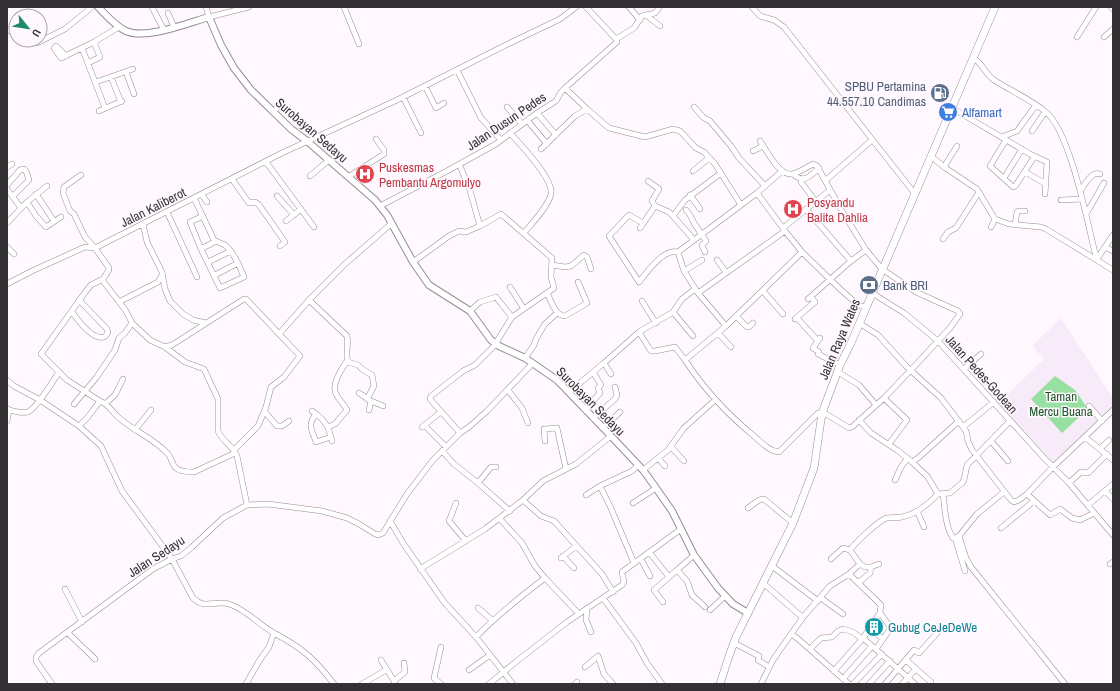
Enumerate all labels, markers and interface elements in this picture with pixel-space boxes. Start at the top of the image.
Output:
north arrow [8,8,48,48]
text: U [29,27,44,39]
place label: SPBU Pertamina 44.557.10 Candimas [827,78,926,110]
fuel station icon: SPBU Pertamina 44.557.10 Candimas [929,82,951,104]
street label: Jalan Dusun Pedes [463,89,549,154]
street label: Surobayan Sedayu [272,94,352,167]
supermarket icon: Alfamart [937,101,959,123]
place label: Alfamart [961,104,1002,121]
place label: Puskesmas Pembantu Argomulyo [379,159,481,191]
hospital icon: Puskesmas Pembantu Argomulyo [354,163,376,185]
street label: Jalan Kaliberot [118,184,189,231]
place label: Posyandu Balita Dahlia [807,194,868,226]
hospital icon: Posyandu Balita Dahlia [782,198,804,220]
bank icon: Bank BRI [858,274,880,296]
place label: Bank BRI [883,277,928,294]
street label: Jalan Raya Wates [815,296,864,382]
street label: Jalan Pedes-Godean [942,331,1021,417]
street label: Surobayan Sedayu [553,363,629,439]
park label: Taman Mercu Buana [1029,388,1093,420]
street label: Jalan Sedayu [125,532,188,581]
building icon: Gubug CeJeDeWe [863,616,885,638]
place label: Gubug CeJeDeWe [888,619,977,636]

